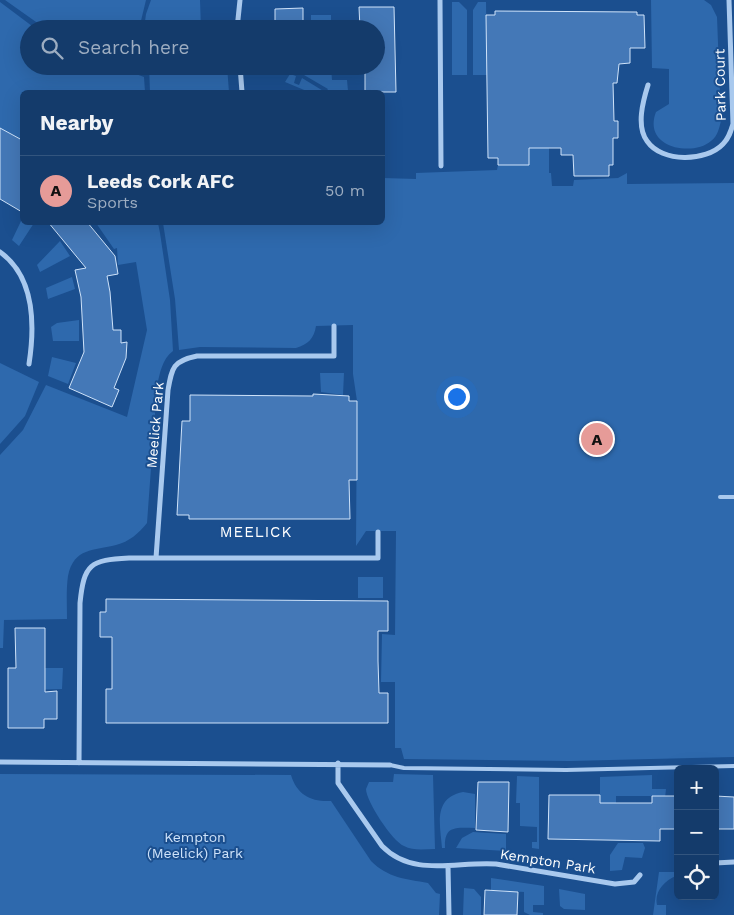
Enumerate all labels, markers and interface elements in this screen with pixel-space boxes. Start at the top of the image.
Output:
search box [20,20,385,75]
icon: search [38,34,66,62]
text: Search here [78,36,189,59]
street label: Park Court [711,49,729,121]
text: Nearby [40,110,113,135]
text: Leeds Cork AFC [87,170,234,193]
text: A [51,181,61,200]
text: 50 m [325,181,365,200]
text: Sports [87,193,138,212]
street label: Meelick Park [143,381,167,469]
your location [444,384,470,410]
pin: A [581,420,613,458]
district label: MEELICK [220,523,292,541]
map controls [674,765,719,900]
button: + [674,765,719,810]
button: − [674,810,719,855]
park label: Kempton (Meelick) Park [147,829,243,861]
street label: Kempton Park [499,846,597,876]
button: locate [674,855,719,900]

